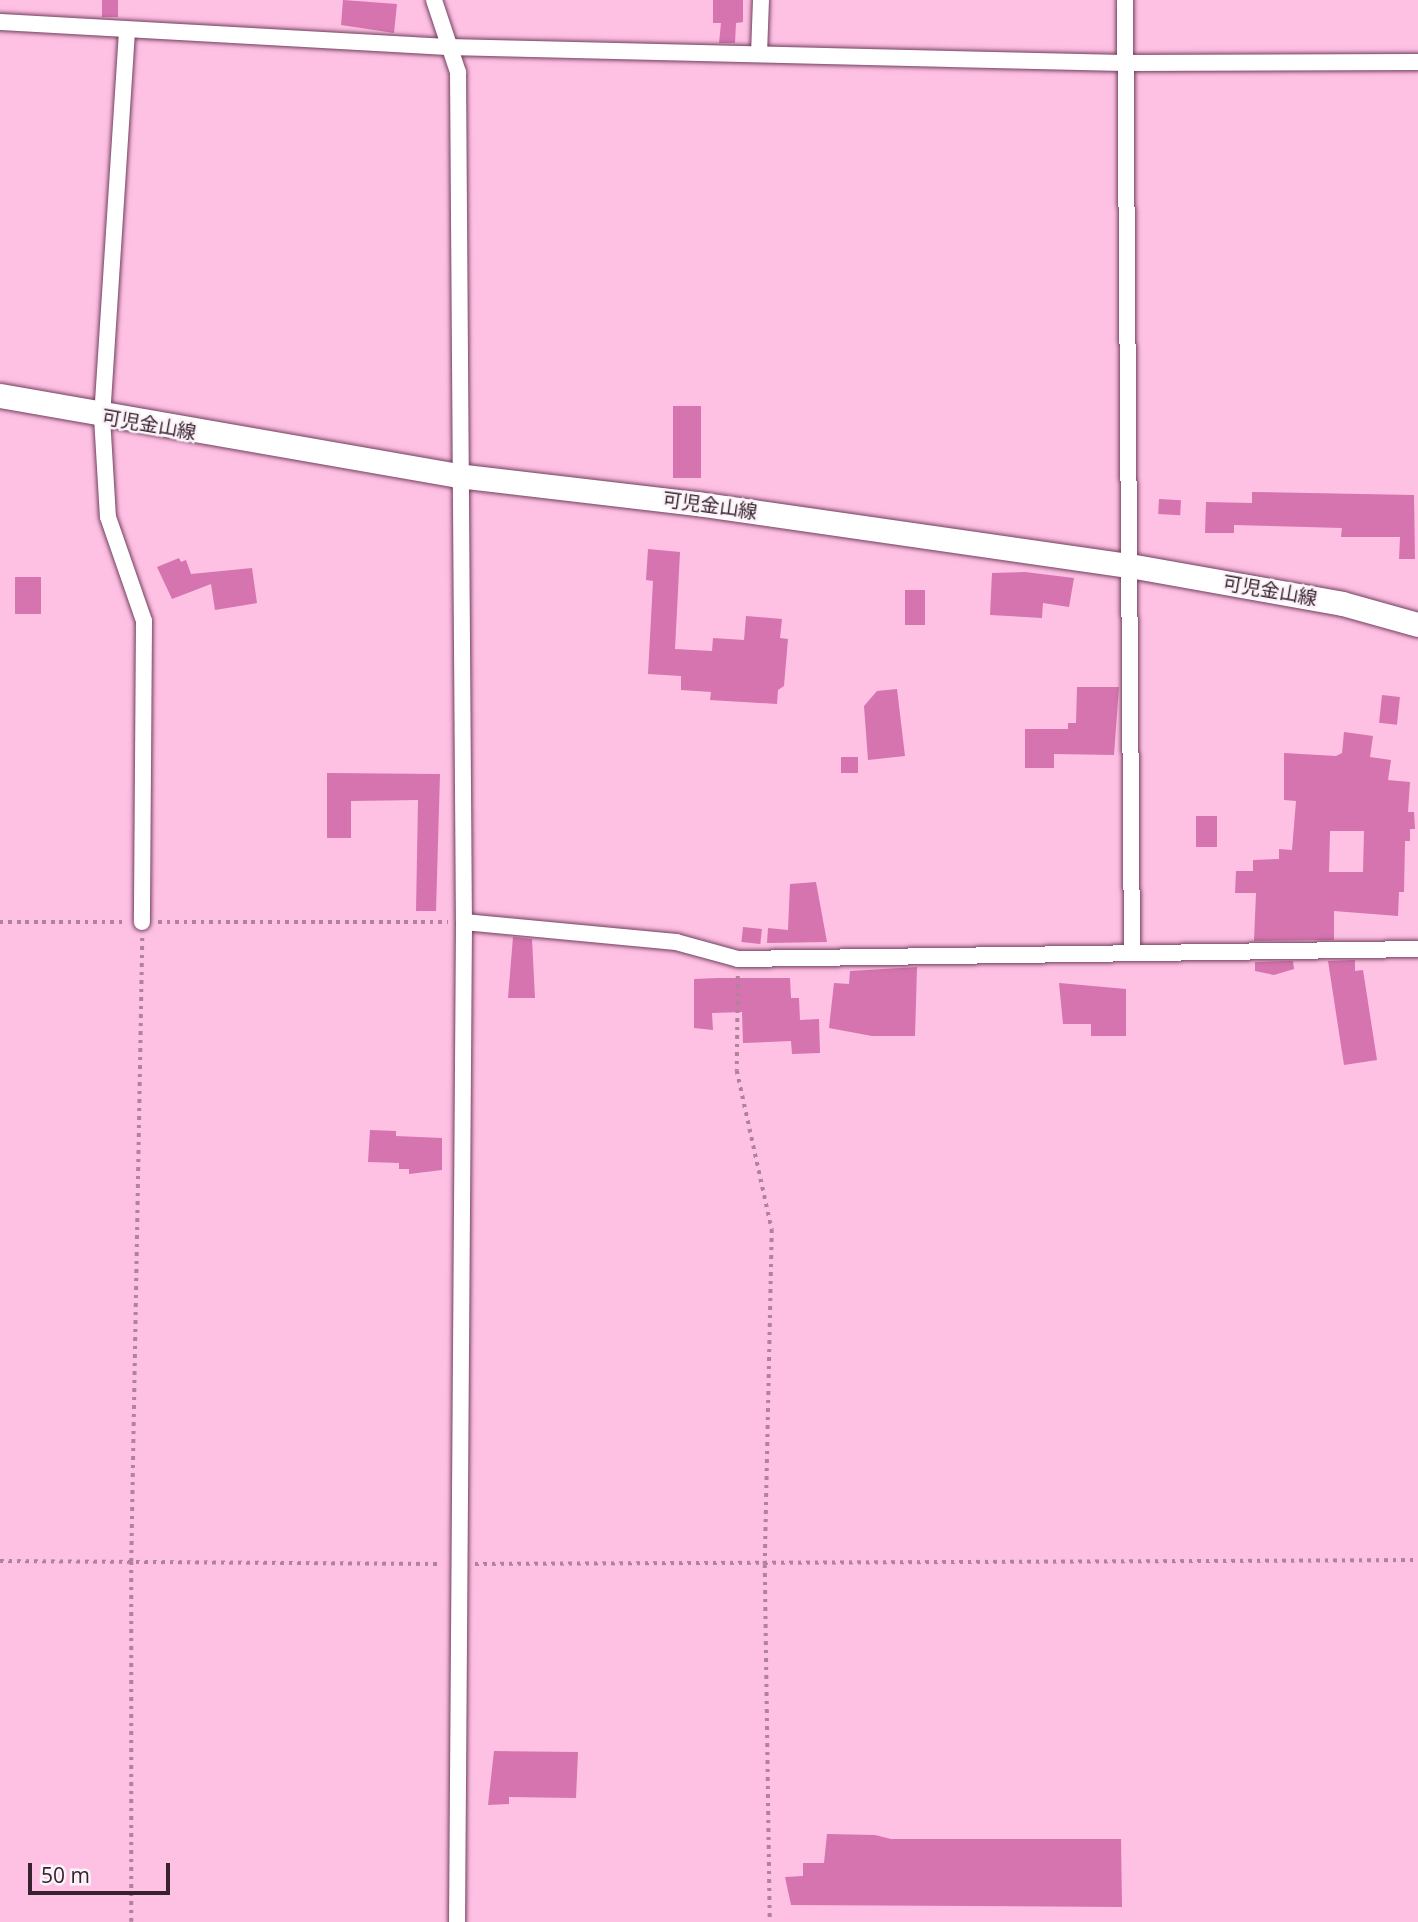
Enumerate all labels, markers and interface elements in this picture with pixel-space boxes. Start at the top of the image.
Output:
street label: 可児金山線 [100,406,198,444]
street label: 可児金山線 [661,488,759,524]
street label: 可児金山線 [1221,572,1319,610]
scale bar [32,1848,173,1892]
text: 50 m [41,1861,90,1889]

